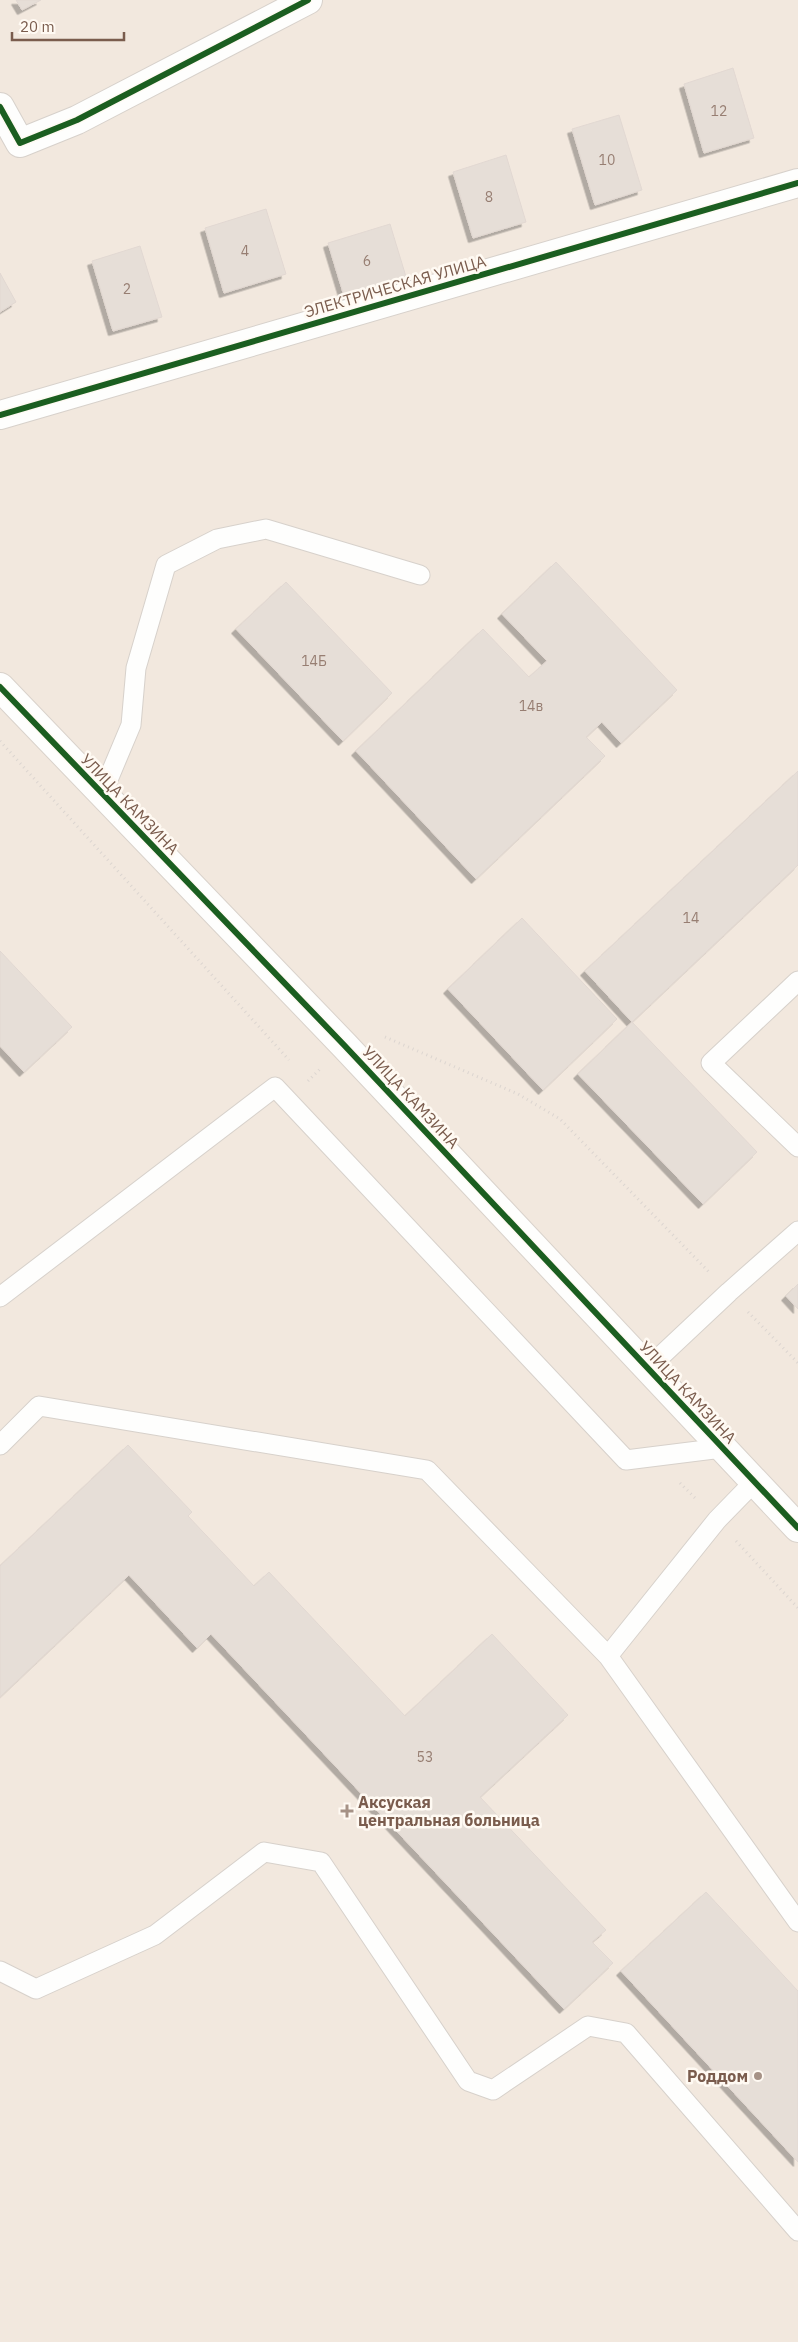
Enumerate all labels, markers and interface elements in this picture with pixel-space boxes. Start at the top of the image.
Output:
scale bar [12,10,125,42]
text: 20 m [20,17,55,36]
house number: 12 [711,102,727,120]
house number: 10 [599,151,615,169]
house number: 8 [485,188,493,206]
house number: 4 [241,242,249,260]
street label: ЭЛЕКТРИЧЕСКАЯ УЛИЦА [302,250,488,322]
house number: 6 [363,252,371,270]
house number: 2 [123,280,131,298]
house number: 14Б [301,652,327,670]
house number: 14в [519,697,543,715]
street label: УЛИЦА КАМЗИНА [77,749,183,859]
house number: 14 [683,909,699,927]
street label: УЛИЦА КАМЗИНА [358,1042,464,1152]
street label: УЛИЦА КАМЗИНА [635,1337,741,1447]
house number: 53 [417,1748,433,1766]
place label: Аксуская центральная больница [358,1792,540,1830]
marker: Аксуская центральная больница [340,1804,354,1818]
place label: Роддом [687,2066,748,2086]
marker: Роддом [752,2070,764,2082]

